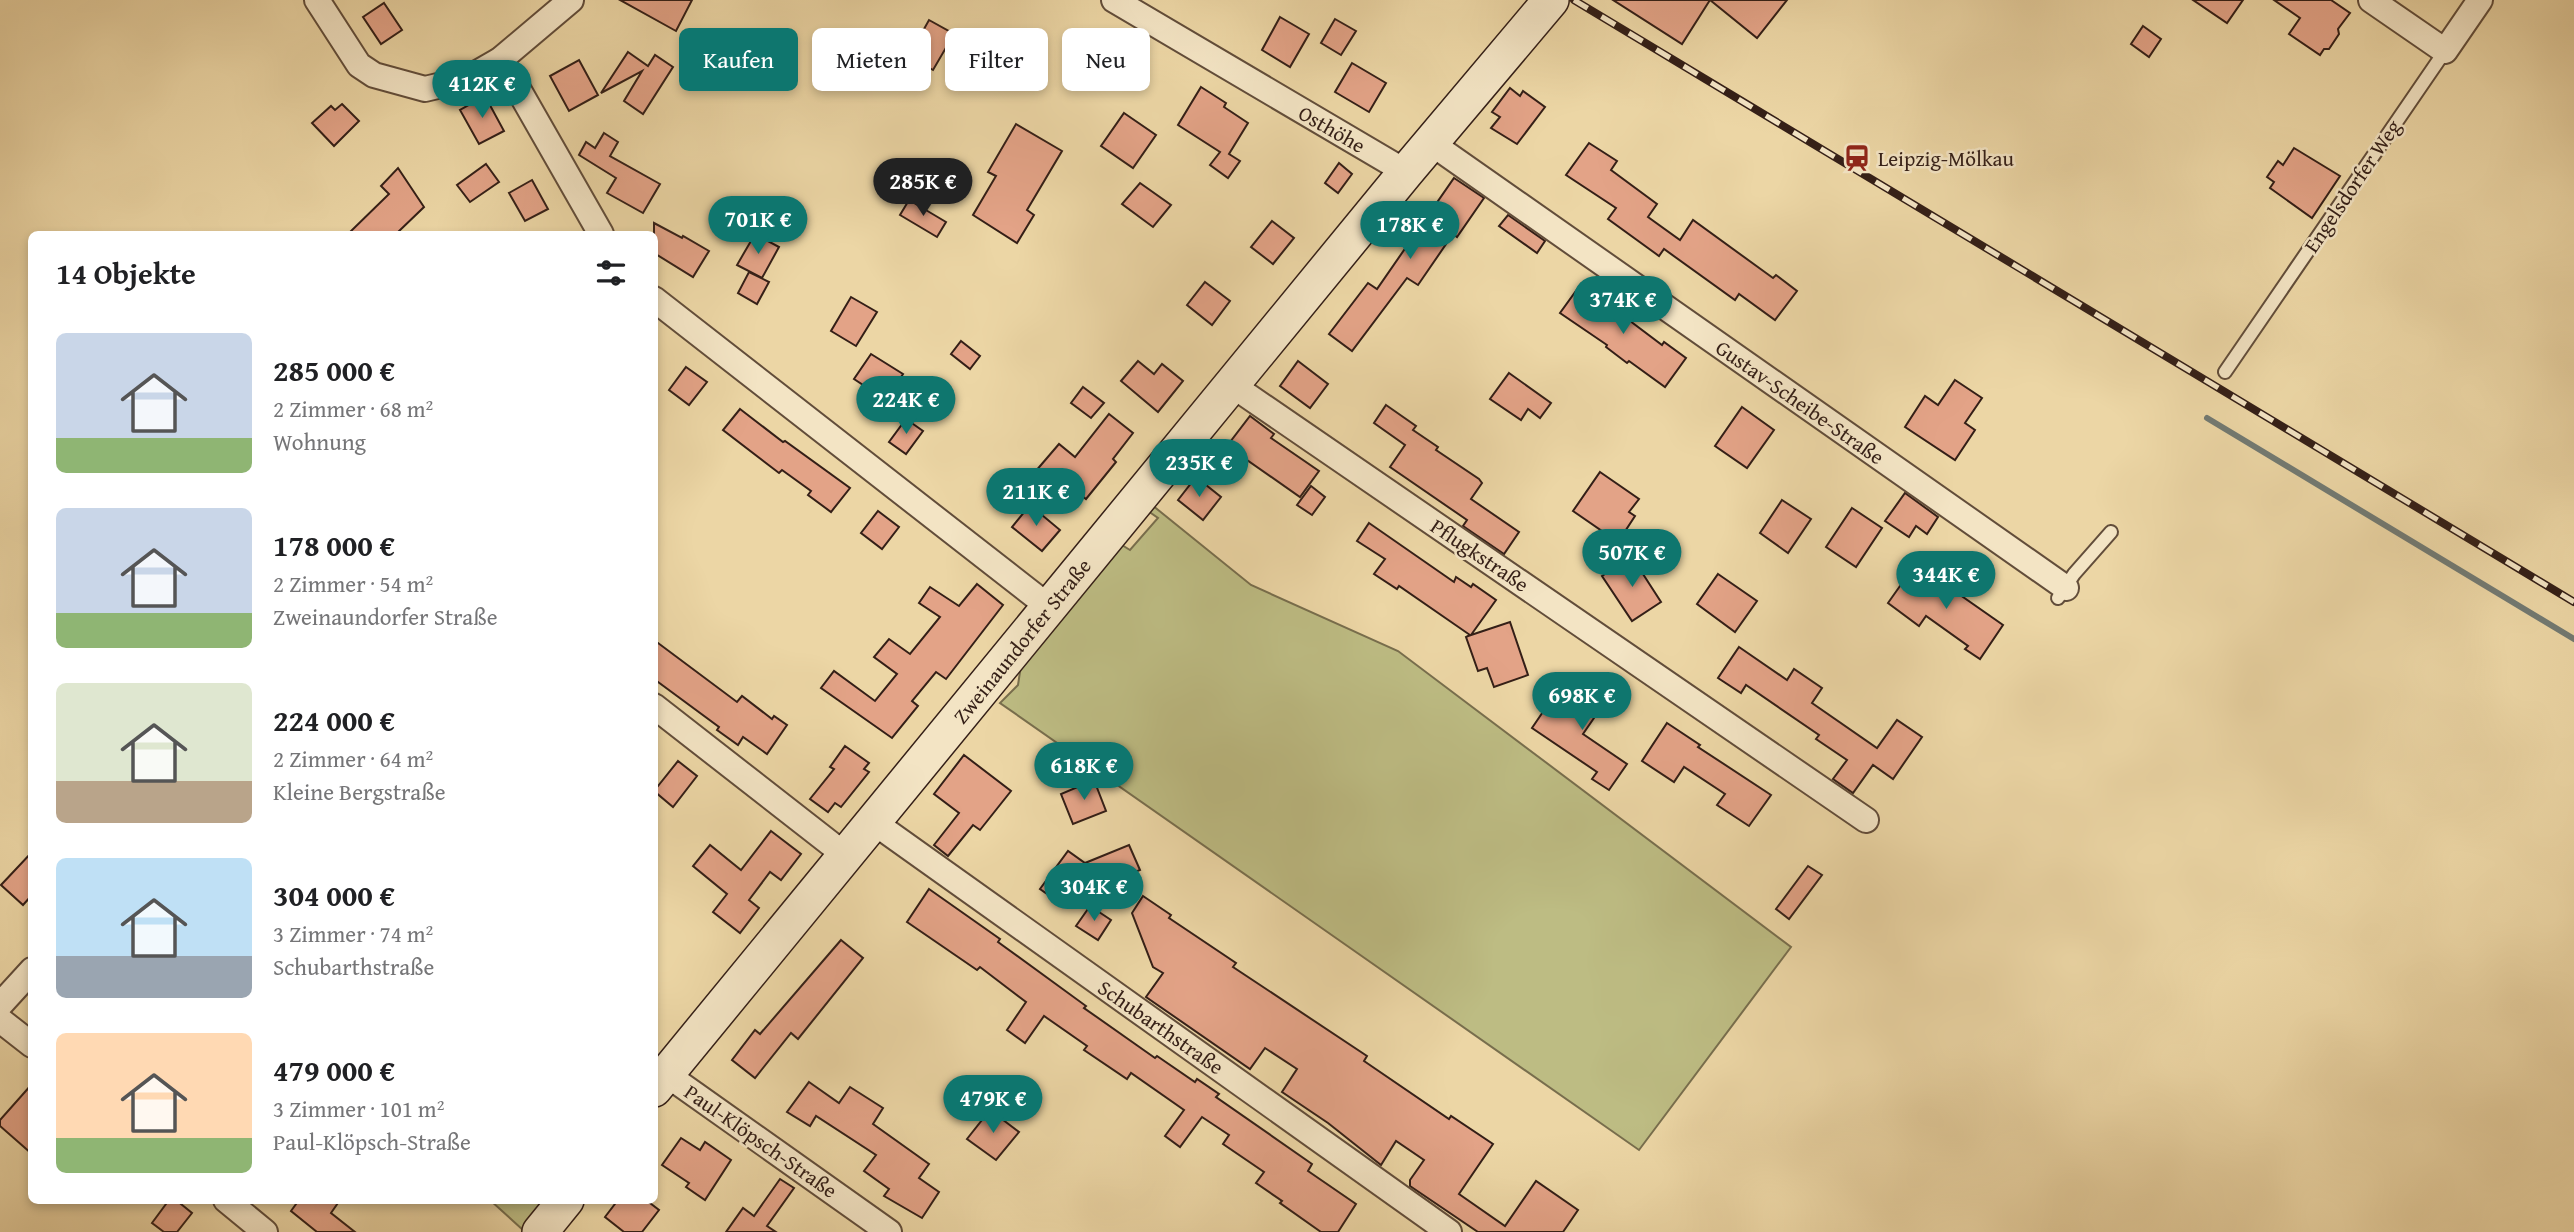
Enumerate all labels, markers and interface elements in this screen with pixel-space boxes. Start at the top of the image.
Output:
chip: Kaufen [679,28,798,91]
chip: Mieten [812,28,931,91]
chip: Filter [945,28,1048,91]
chip: Neu [1062,28,1150,91]
pin: 412K € [425,60,539,120]
text: 412K € [448,66,516,99]
street label: Osthöhe [1293,97,1371,161]
street label: Engelsdorfer Weg [2296,113,2408,259]
station icon: Leipzig-Mölkau [1842,143,1872,173]
place label: Leipzig-Mölkau [1878,143,2014,174]
pin: 285K € [866,158,980,218]
text: 285K € [889,164,957,197]
pin: 701K € [701,196,815,256]
text: 701K € [724,202,792,235]
pin: 178K € [1353,202,1467,261]
text: 178K € [1376,207,1444,240]
text: 14 Objekte [56,251,196,295]
icon: filters [592,254,630,292]
pin: 374K € [1566,276,1680,336]
text: 374K € [1589,282,1657,315]
street label: Gustav-Scheibe-Straße [1709,332,1891,472]
text: 285 000 € [273,348,395,392]
icon: home [112,361,196,445]
pin: 224K € [849,376,963,436]
text: 224K € [872,382,940,415]
text: 2 Zimmer · 68 m² [273,392,433,425]
text: Wohnung [273,425,366,458]
pin: 235K € [1142,440,1256,499]
text: 235K € [1165,445,1233,478]
pin: 211K € [979,468,1093,528]
text: 211K € [1002,474,1070,507]
street label: Pflugkstraße [1425,511,1535,599]
text: 178 000 € [273,523,395,567]
pin: 507K € [1575,530,1689,589]
text: 507K € [1598,535,1666,568]
icon: home [112,536,196,620]
street label: Zweinaundorfer Straße [945,552,1099,730]
pin: 344K € [1889,552,2003,611]
text: 344K € [1912,557,1980,590]
text: 2 Zimmer · 54 m² [273,567,433,600]
text: Zweinaundorfer Straße [273,600,497,633]
pin: 698K € [1525,672,1639,732]
text: 698K € [1548,678,1616,711]
text: 224 000 € [273,698,395,742]
icon: home [112,711,196,795]
text: 2 Zimmer · 64 m² [273,742,433,775]
pin: 618K € [1027,742,1141,802]
text: 618K € [1050,748,1118,781]
text: Kleine Bergstraße [273,775,446,808]
pin: 304K € [1037,864,1151,923]
text: 304K € [1060,869,1128,902]
text: 304 000 € [273,873,395,917]
icon: home [112,886,196,970]
text: 3 Zimmer · 74 m² [273,917,433,950]
text: Schubarthstraße [273,950,434,983]
street label: Schubarthstraße [1092,972,1230,1082]
text: 479 000 € [273,1048,395,1092]
icon: home [112,1061,196,1145]
pin: 479K € [936,1076,1050,1135]
street label: Paul-Klöpsch-Straße [678,1077,844,1206]
text: 479K € [959,1081,1027,1114]
text: 3 Zimmer · 101 m² [273,1092,444,1125]
text: Paul-Klöpsch-Straße [273,1125,471,1158]

